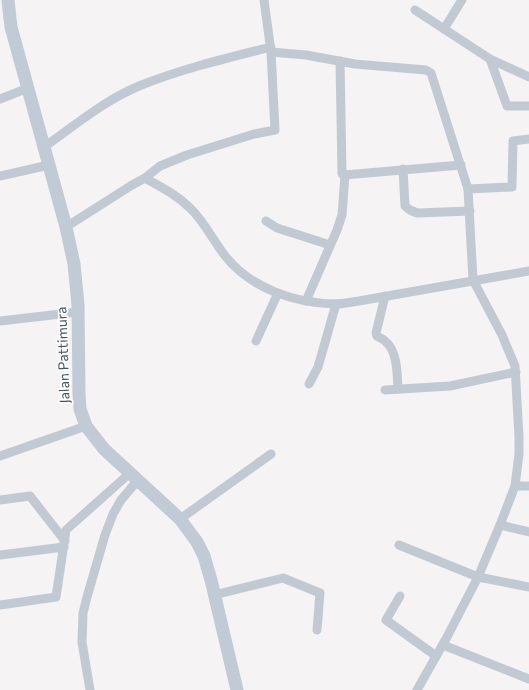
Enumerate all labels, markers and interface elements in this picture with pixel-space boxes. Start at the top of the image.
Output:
street label: Jalan Pattimura [52,306,73,404]

